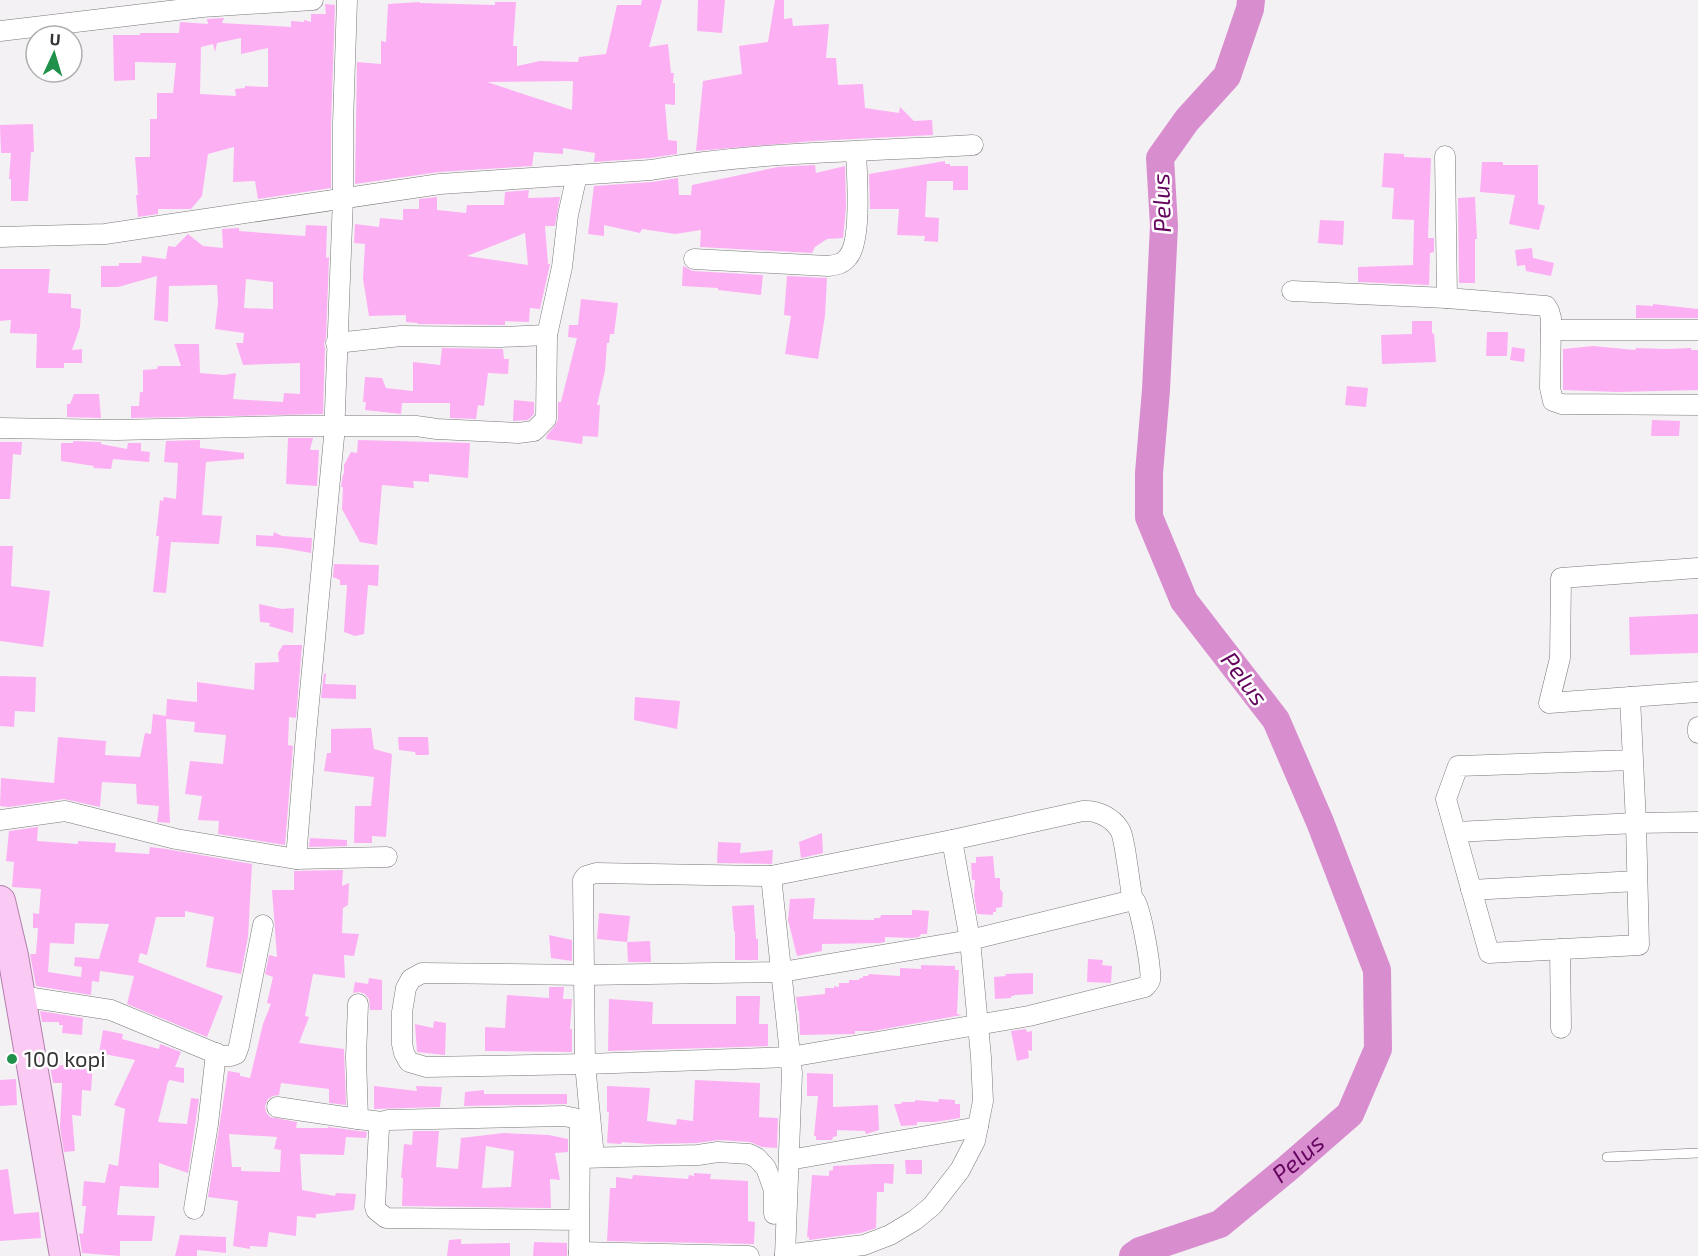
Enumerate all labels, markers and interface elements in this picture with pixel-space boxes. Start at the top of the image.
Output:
north arrow [24,24,84,84]
text: U [49,29,61,48]
water label: Pelus [1145,173,1176,233]
water label: Pelus [1216,645,1275,711]
place label: 100 kopi [24,1045,106,1071]
marker: 100 kopi [5,1052,19,1066]
water label: Pelus [1265,1127,1330,1188]

